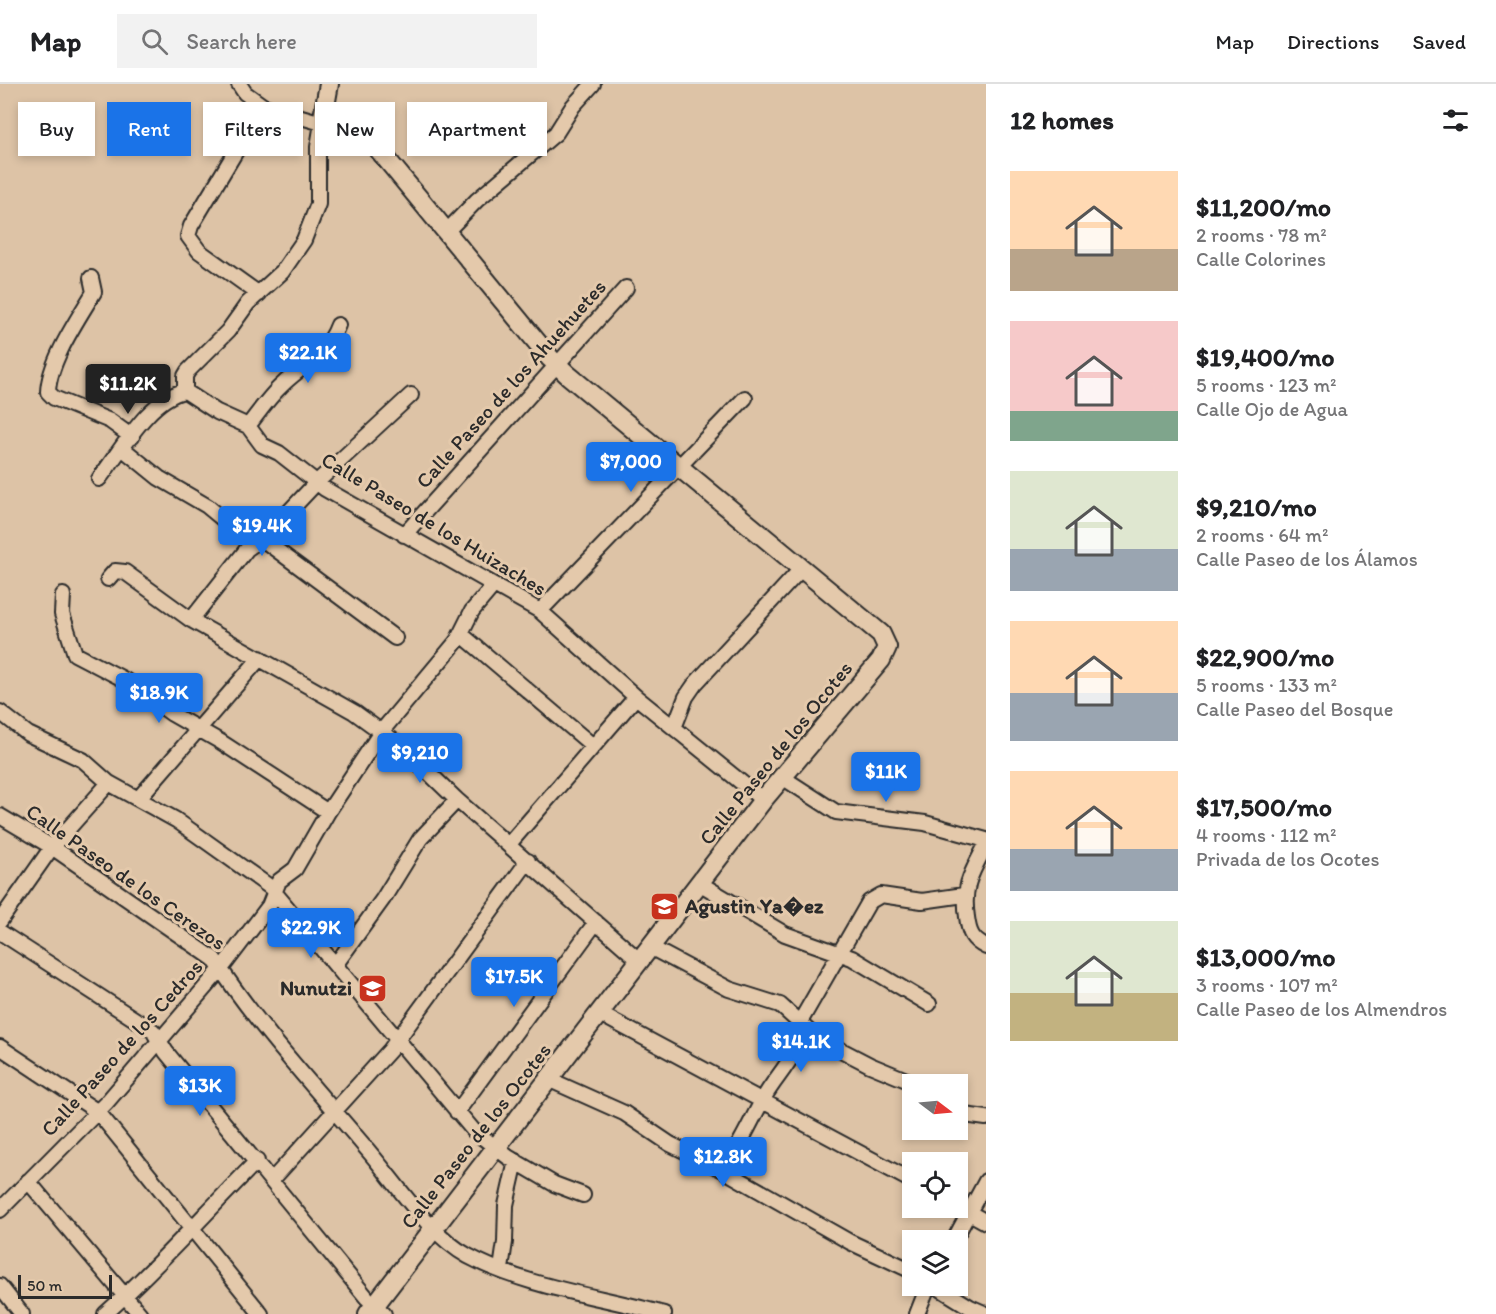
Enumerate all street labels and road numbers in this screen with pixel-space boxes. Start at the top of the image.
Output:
street label: Calle Paseo de los Ahuehuetes [410,274,611,493]
street label: Calle Paseo de los Huizaches [317,446,551,601]
street label: Calle Paseo de los Ocotes [694,656,857,850]
street label: Calle Paseo de los Cerezos [22,798,231,955]
street label: Calle Paseo de los Cedros [36,954,208,1141]
street label: Calle Paseo de los Ocotes [395,1038,556,1234]

